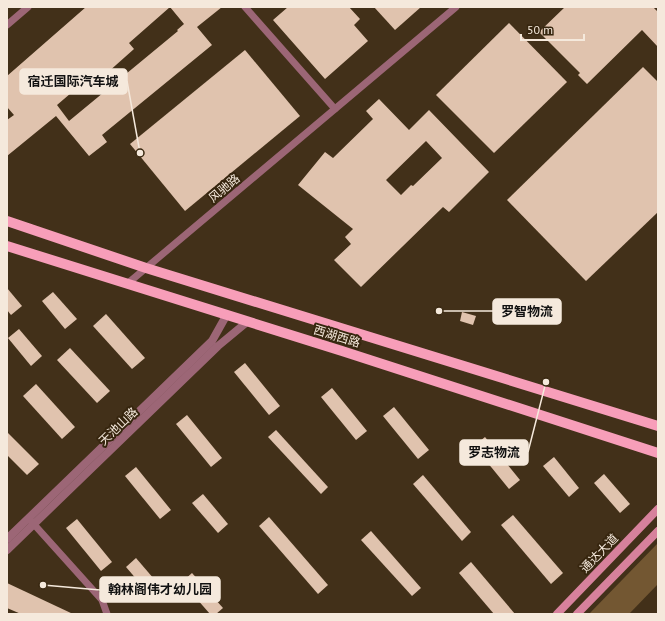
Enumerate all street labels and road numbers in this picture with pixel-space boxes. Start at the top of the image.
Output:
street label: 风驰路 [205,171,243,205]
street label: 西湖西路 [312,322,362,350]
street label: 天池山路 [96,404,140,448]
street label: 通达大道 [577,531,621,575]

